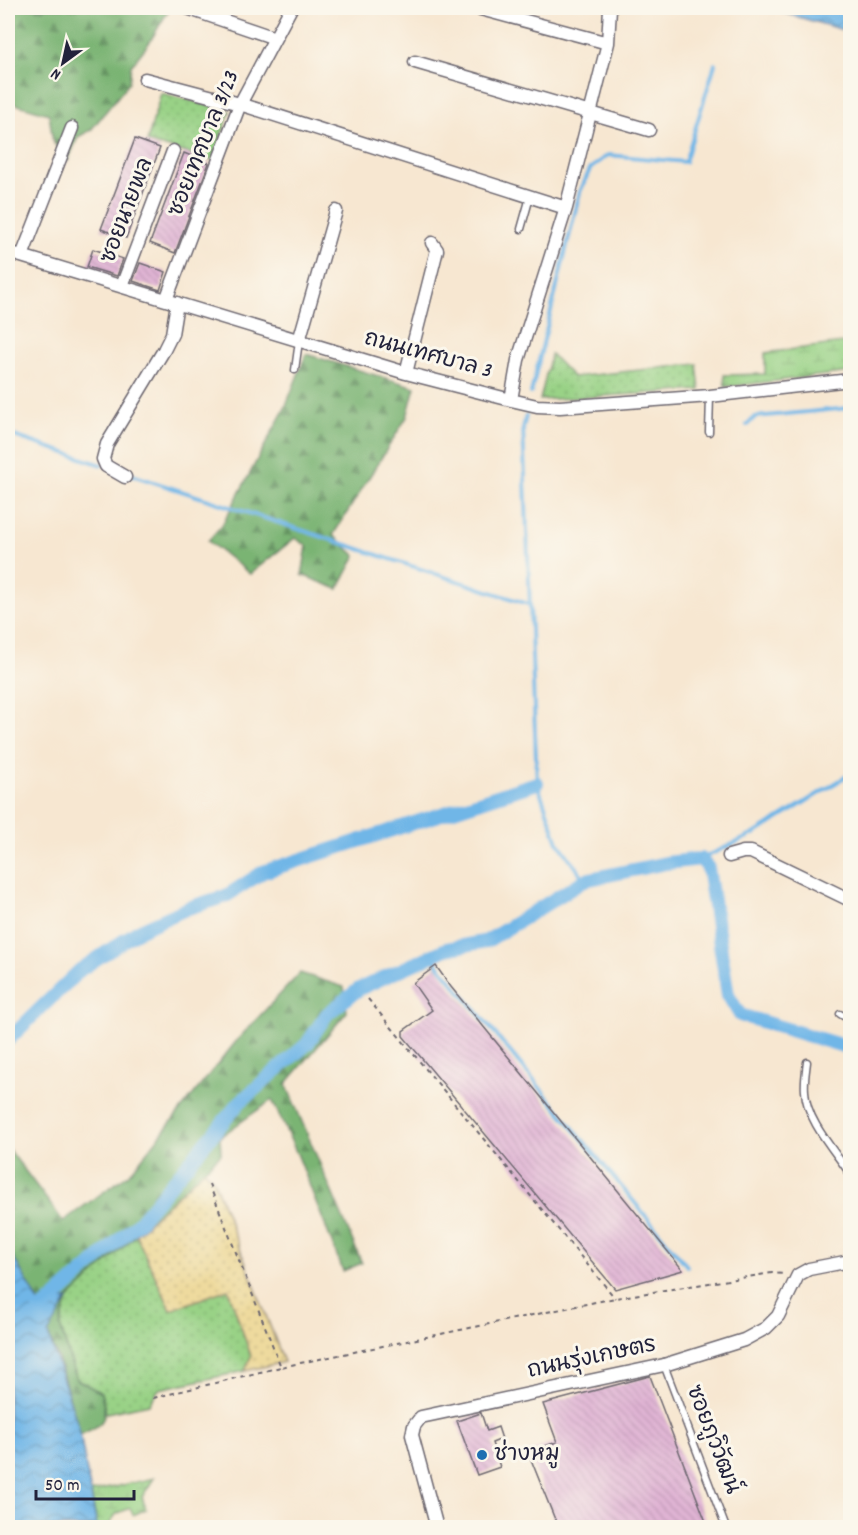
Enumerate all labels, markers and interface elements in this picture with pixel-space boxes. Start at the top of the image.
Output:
north arrow [33,33,93,93]
text: N [47,62,66,85]
street label: ซอยเทศบาล 3/23 [162,66,248,222]
street label: ซอยนายพล [94,154,162,268]
street label: ถนนเทศบาล 3 [360,324,496,388]
street label: ถนนรุ่งเกษตร [525,1329,659,1388]
street label: ซอยภูวิวัฒน์ [677,1380,749,1499]
place label: ช่างหมู [494,1439,560,1471]
marker: ช่างหมู [475,1448,489,1462]
scale bar [36,1463,134,1501]
text: 50 m [45,1474,80,1499]

